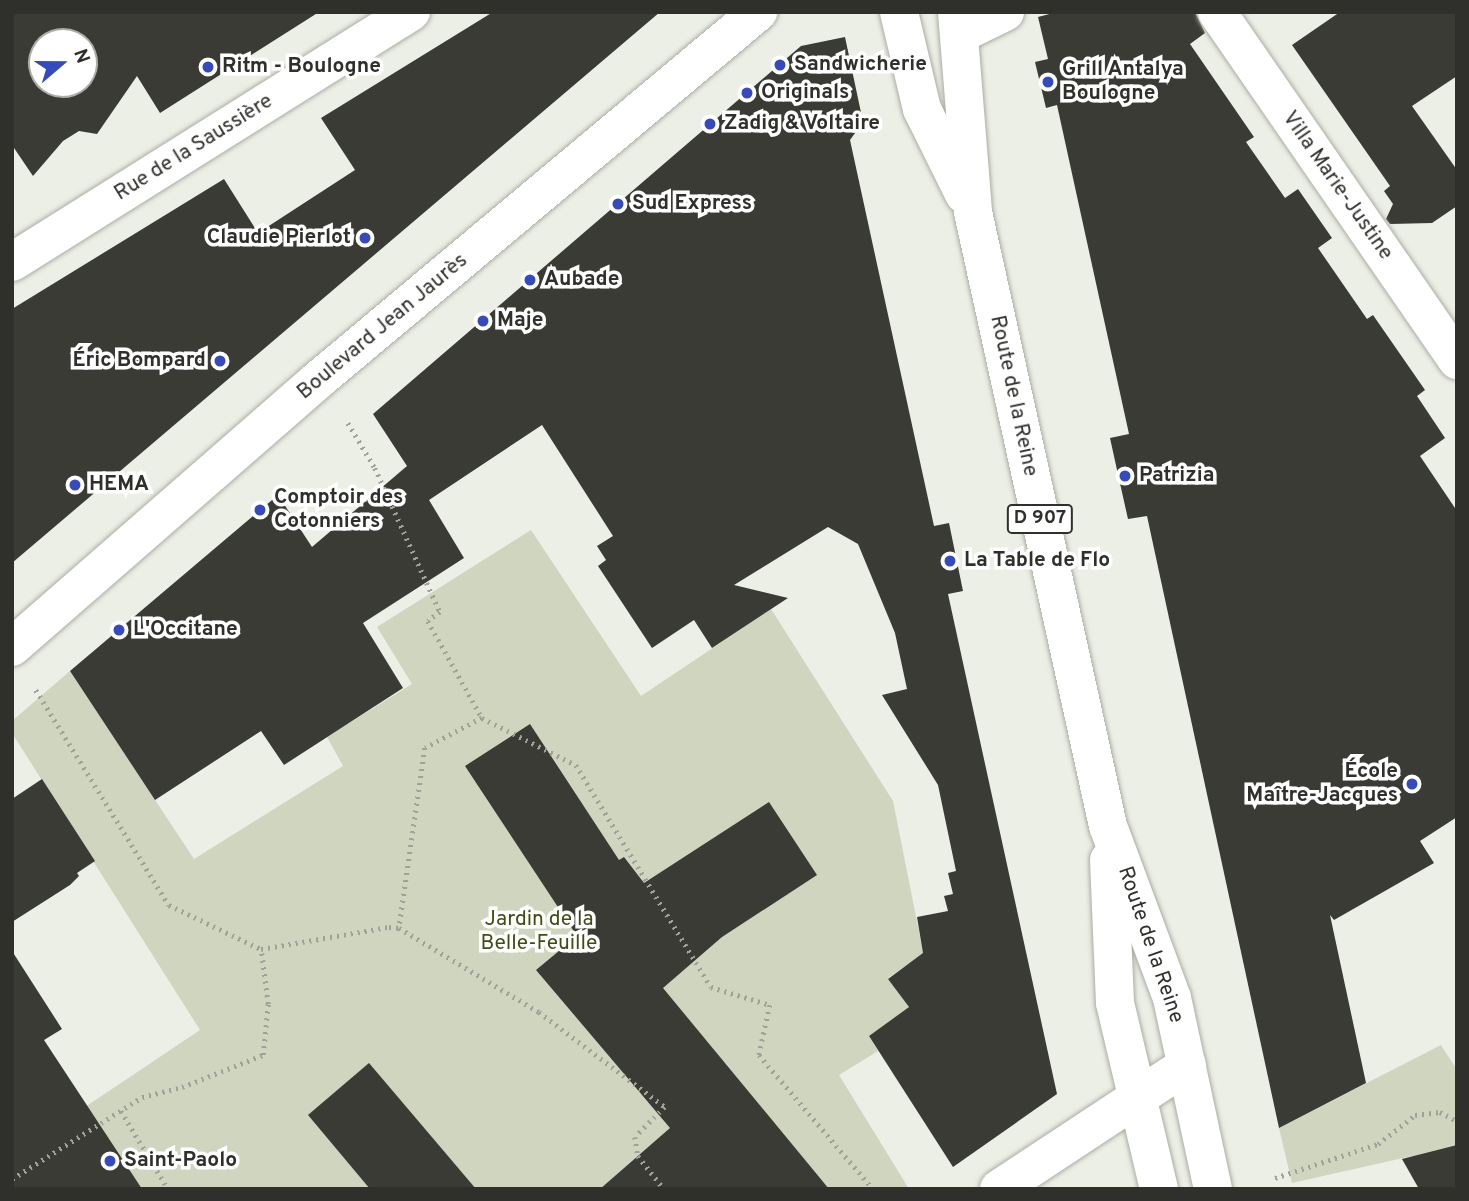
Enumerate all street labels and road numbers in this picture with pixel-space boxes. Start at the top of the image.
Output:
street label: Rue de la Saussière [110,89,278,207]
street label: Villa Marie-Justine [1276,107,1398,265]
street label: Boulevard Jean Jaurès [293,248,473,406]
street label: Route de la Reine [984,313,1042,479]
road number: D 907 [1007,504,1073,534]
street label: Route de la Reine [1111,863,1189,1027]

